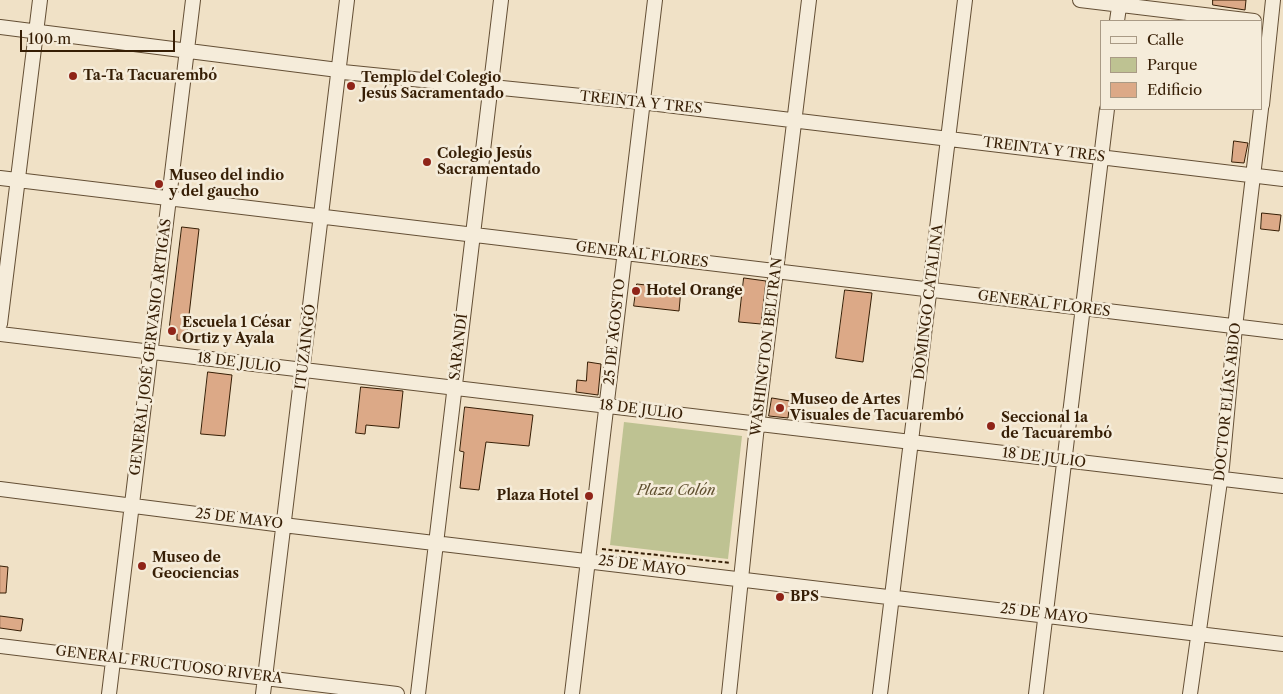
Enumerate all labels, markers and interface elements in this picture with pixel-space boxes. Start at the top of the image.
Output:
scale bar [22,20,178,52]
legend [1100,20,1263,110]
text: 100 m [28,29,71,48]
text: Calle [1147,30,1184,49]
text: Parque [1147,55,1197,74]
place label: Ta-Ta Tacuarembó [83,68,217,84]
marker: Ta-Ta Tacuarembó [67,70,79,82]
place label: Templo del Colegio Jesús Sacramentado [361,70,504,102]
marker: Templo del Colegio Jesús Sacramentado [345,80,357,92]
text: Edificio [1147,80,1202,99]
street label: TREINTA Y TRES [579,88,703,118]
street label: TREINTA Y TRES [982,134,1106,166]
place label: Colegio Jesús Sacramentado [437,146,540,178]
marker: Colegio Jesús Sacramentado [421,156,433,168]
place label: Museo del indio y del gaucho [169,168,284,200]
marker: Museo del indio y del gaucho [153,178,165,190]
street label: GENERAL JOSÉ GERVASIO ARTIGAS [127,218,175,476]
street label: DOMINGO CATALINA [911,223,947,381]
street label: GENERAL FLORES [575,239,709,271]
street label: WASHINGTON BELTRAN [748,257,786,437]
street label: 25 DE AGOSTO [601,278,629,386]
place label: Hotel Orange [646,283,743,299]
marker: Hotel Orange [630,285,642,297]
street label: GENERAL FLORES [977,288,1111,320]
street label: ITUZAINGÓ [292,303,320,391]
street label: SARANDÍ [447,313,471,381]
place label: Escuela 1 César Ortiz y Ayala [182,315,291,348]
street label: DOCTOR ELÍAS ABDO [1211,322,1245,482]
marker: Escuela 1 César Ortiz y Ayala [166,325,178,337]
street label: 18 DE JULIO [196,350,282,376]
place label: Museo de Artes Visuales de Tacuarembó [790,392,964,424]
street label: 18 DE JULIO [598,397,684,423]
marker: Museo de Artes Visuales de Tacuarembó [774,402,786,414]
place label: Seccional 1a de Tacuarembó [1001,410,1112,442]
marker: Seccional 1a de Tacuarembó [985,420,997,432]
street label: 18 DE JULIO [1001,445,1087,471]
park label: Plaza Colón [637,483,715,499]
place label: Plaza Hotel [497,488,579,504]
marker: Plaza Hotel [583,490,595,502]
street label: 25 DE MAYO [194,505,284,533]
place label: Museo de Geociencias [152,550,239,582]
street label: 25 DE MAYO [597,552,687,580]
marker: Museo de Geociencias [136,560,148,572]
place label: BPS [790,589,819,605]
marker: BPS [774,591,786,603]
street label: 25 DE MAYO [999,600,1089,628]
street label: GENERAL FRUCTUOSO RIVERA [54,643,284,687]

